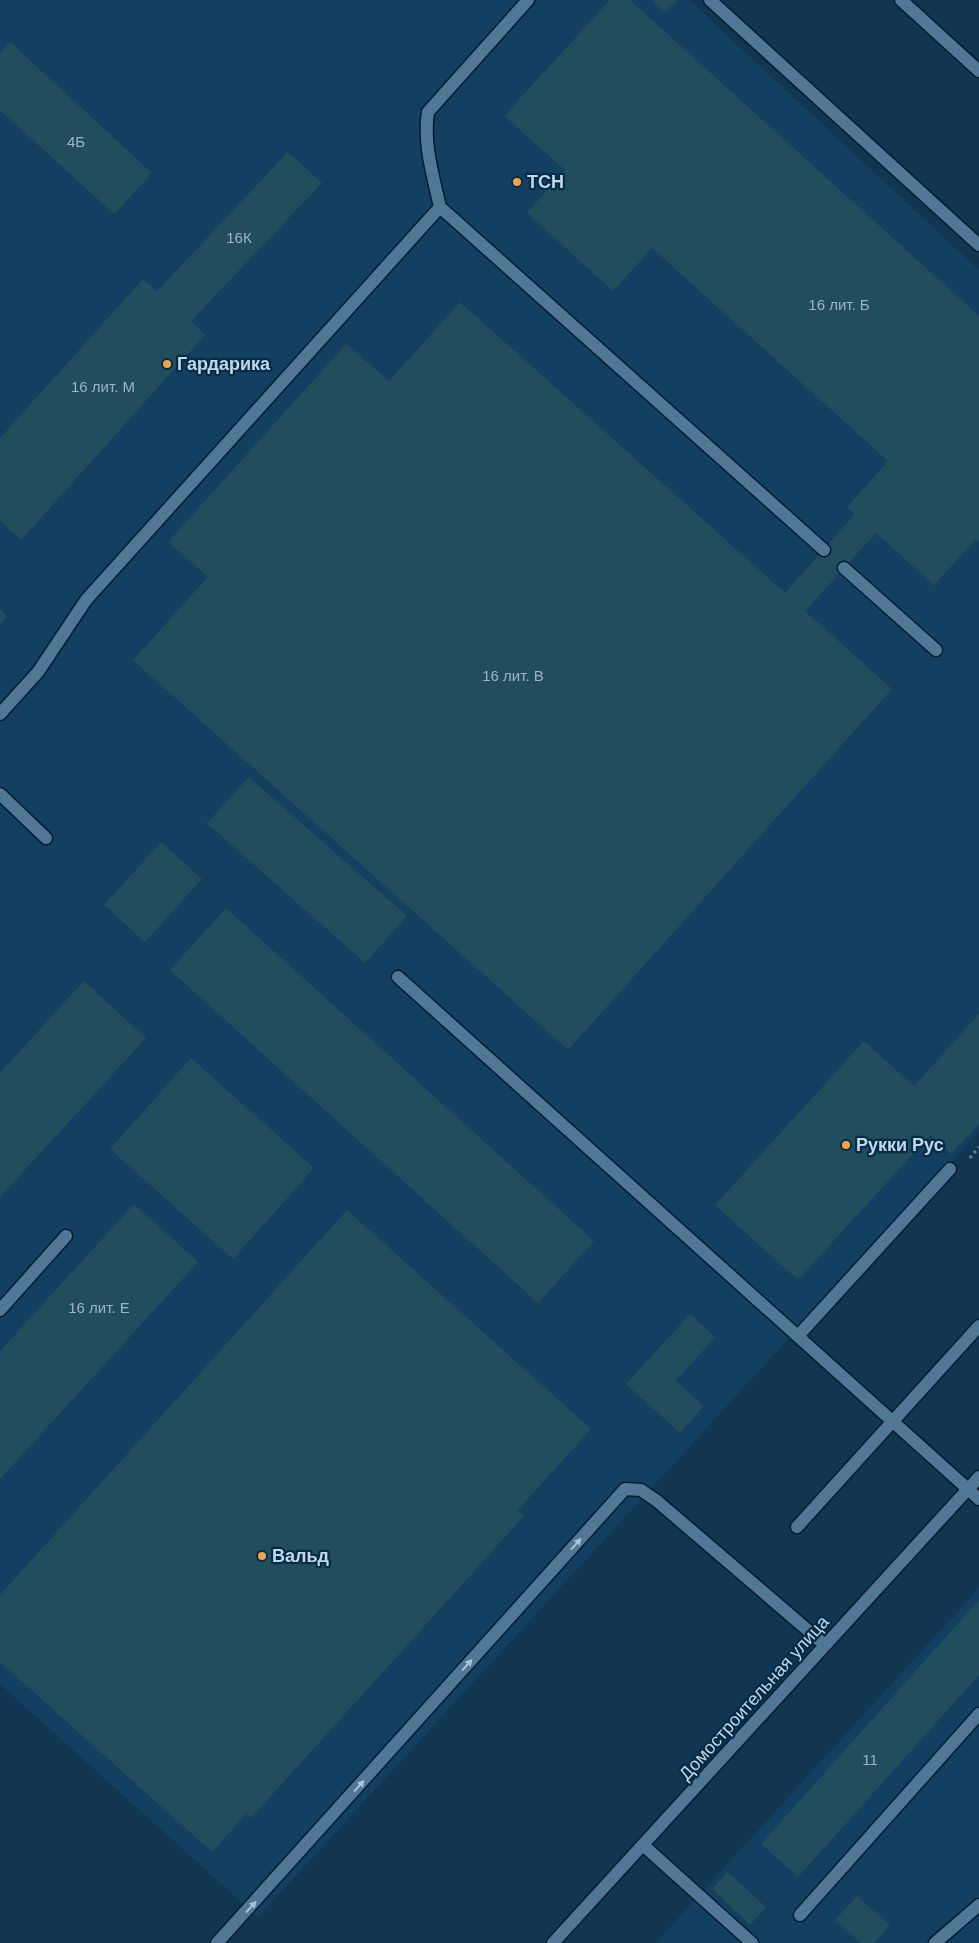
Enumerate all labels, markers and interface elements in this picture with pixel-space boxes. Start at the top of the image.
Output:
house number: 4Б [67,133,85,150]
place label: ТСН [527,172,564,192]
marker: ТСН [511,176,523,188]
house number: 16К [226,229,252,246]
house number: 16 лит. Б [808,296,870,313]
place label: Гардарика [177,354,271,374]
marker: Гардарика [161,358,173,370]
house number: 16 лит. М [71,378,135,395]
house number: 16 лит. В [482,667,544,684]
place label: Рукки Рус [856,1135,944,1155]
marker: Рукки Рус [840,1139,852,1151]
house number: 16 лит. Е [68,1299,130,1316]
one-way arrow [570,1539,582,1551]
place label: Вальд [272,1546,330,1566]
marker: Вальд [256,1550,268,1562]
street label: Домостроительная улица [675,1611,834,1784]
one-way arrow [462,1659,473,1672]
house number: 11 [862,1751,878,1768]
one-way arrow [353,1781,365,1793]
one-way arrow [245,1901,256,1914]

